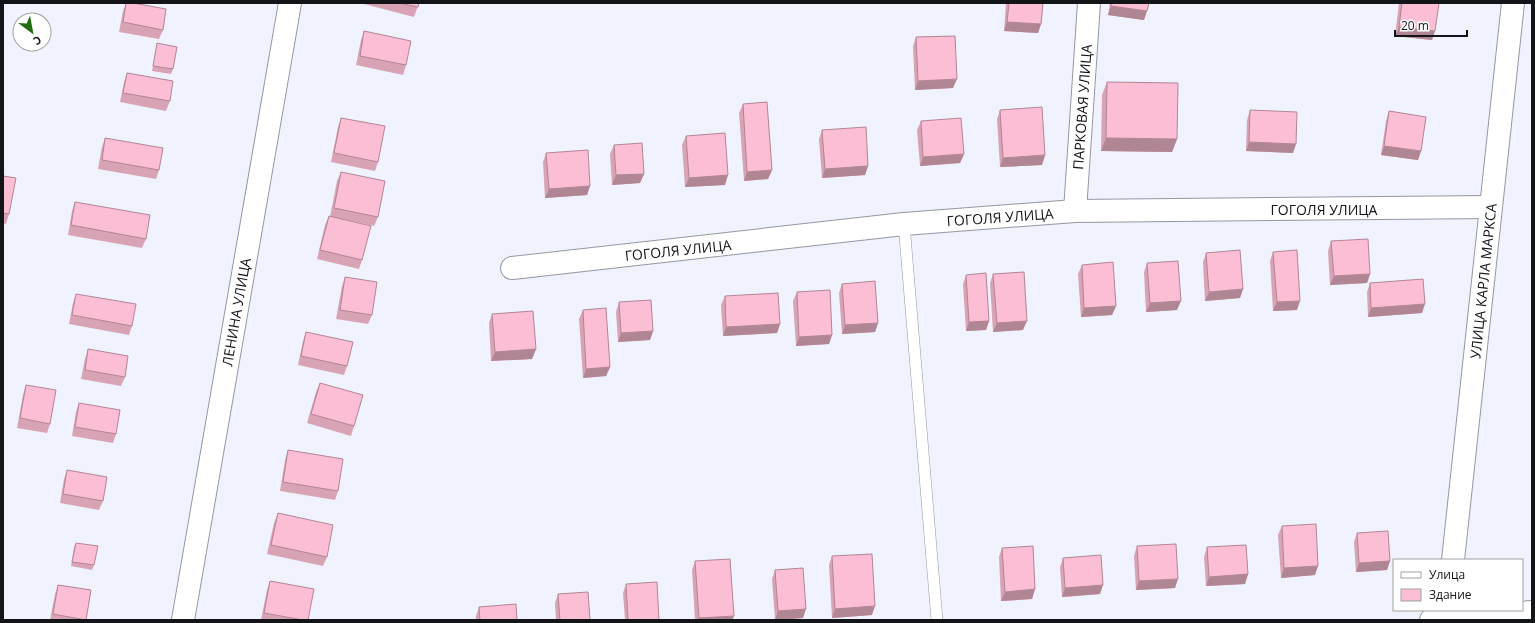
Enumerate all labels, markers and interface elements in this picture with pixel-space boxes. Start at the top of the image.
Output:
north arrow [12,12,52,52]
scale bar [1395,12,1467,38]
text: 20 m [1401,17,1429,34]
text: С [31,33,45,49]
street label: ПАРКОВАЯ УЛИЦА [1068,44,1096,170]
street label: ГОГОЛЯ УЛИЦА [1271,200,1378,219]
street label: УЛИЦА КАРЛА МАРКСА [1465,202,1501,360]
street label: ГОГОЛЯ УЛИЦА [946,204,1054,230]
street label: ГОГОЛЯ УЛИЦА [624,235,732,265]
street label: ЛЕНИНА УЛИЦА [217,256,255,368]
legend [1393,559,1523,611]
text: Улица [1429,566,1465,583]
text: Здание [1429,586,1472,603]

